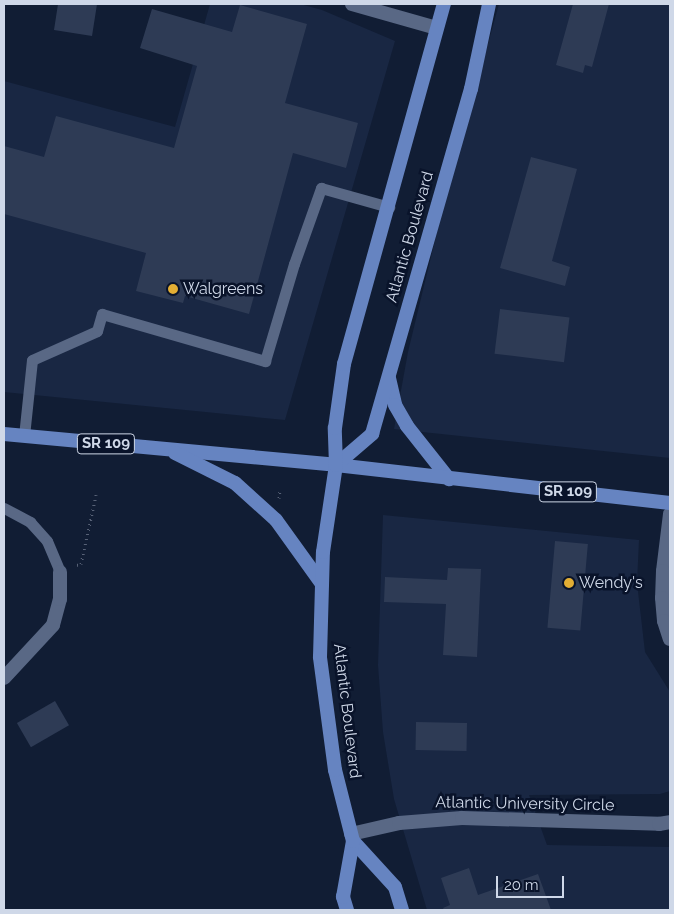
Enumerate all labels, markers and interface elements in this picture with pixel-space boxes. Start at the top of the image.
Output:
street label: Atlantic Boulevard [382,169,438,305]
place label: Walgreens [183,279,263,299]
marker: Walgreens [167,283,179,295]
road number: SR 109 [76,432,136,456]
road number: SR 109 [538,480,598,504]
place label: Wendy's [579,573,643,593]
marker: Wendy's [563,577,575,589]
street label: Atlantic Boulevard [329,643,365,779]
street label: Atlantic University Circle [435,793,615,815]
scale bar [499,866,566,898]
text: 20 m [504,876,539,894]

